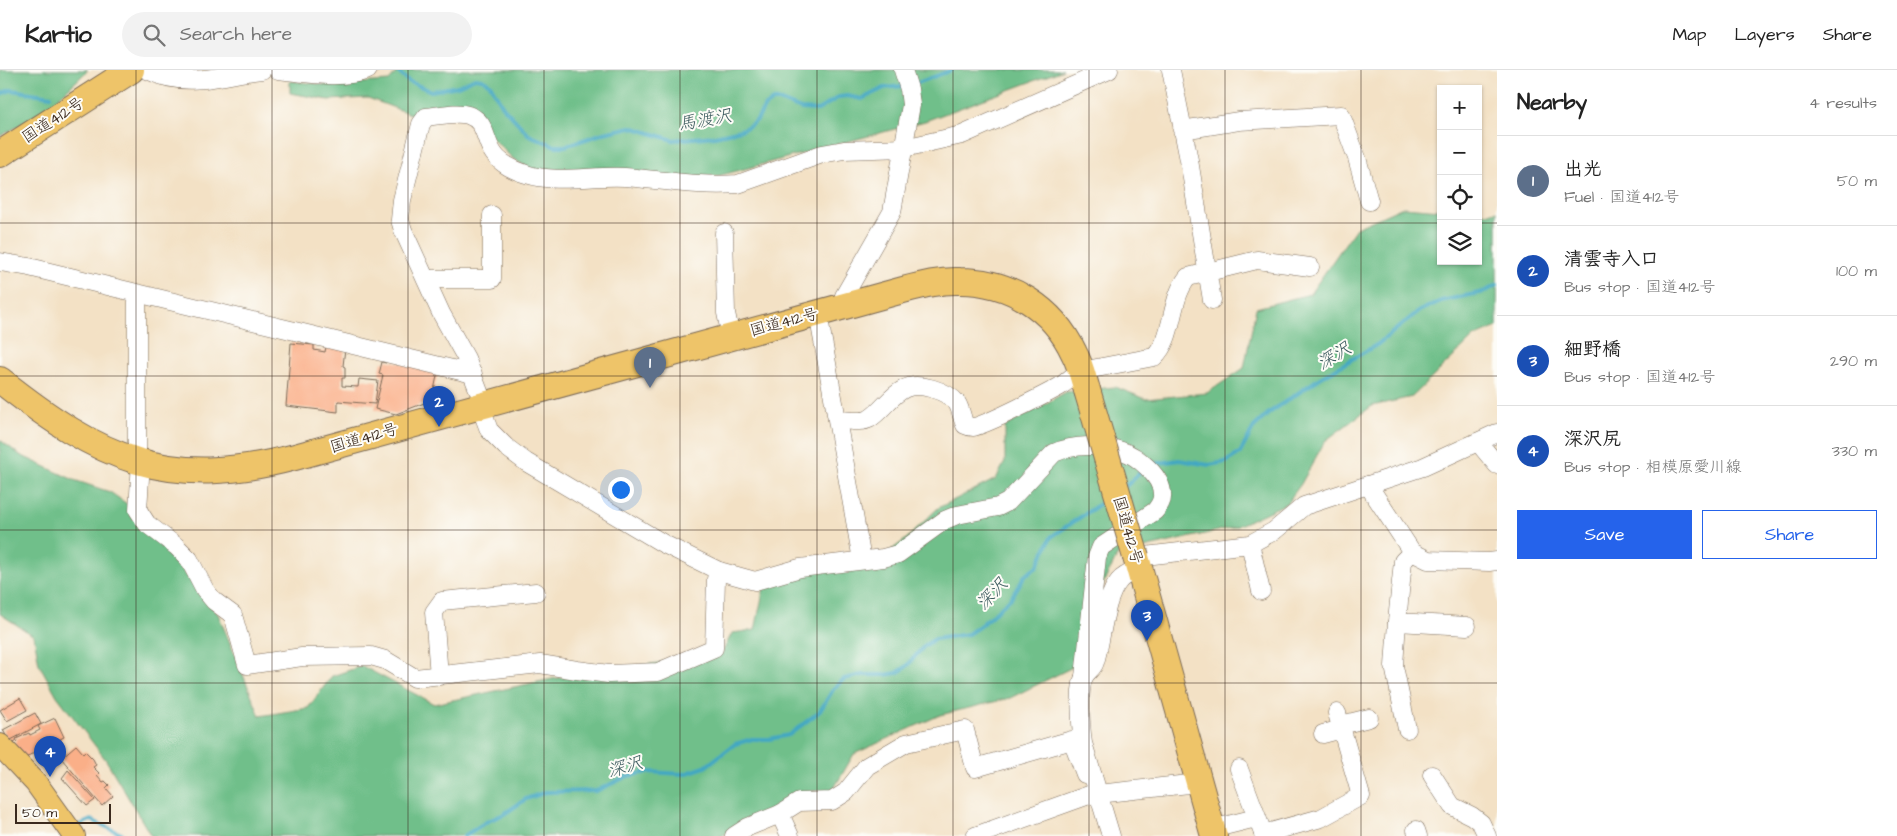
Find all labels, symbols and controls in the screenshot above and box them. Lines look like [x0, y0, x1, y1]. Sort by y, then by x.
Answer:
search box [122, 12, 472, 57]
text: Kartio [25, 18, 92, 52]
icon: search [140, 21, 168, 49]
text: Search here [180, 21, 292, 48]
text: Map [1672, 22, 1706, 47]
text: Layers [1734, 22, 1795, 47]
text: Share [1823, 22, 1872, 47]
map controls [1437, 85, 1482, 265]
button: + [1437, 85, 1482, 130]
text: Nearby [1517, 88, 1587, 117]
street label: 国道412号 [18, 92, 88, 148]
text: 4 results [1809, 92, 1877, 114]
water label: 馬渡沢 [676, 103, 735, 137]
button: − [1437, 130, 1482, 175]
text: 出光 [1564, 156, 1602, 183]
text: 1 [1532, 170, 1534, 192]
text: 50 m [1837, 170, 1877, 192]
button: locate [1437, 175, 1482, 220]
text: Fuel · 国道412号 [1564, 186, 1680, 208]
button: layers [1437, 220, 1482, 265]
text: 清雲寺入口 [1564, 246, 1659, 273]
text: 2 [1528, 260, 1538, 282]
text: 100 m [1836, 260, 1877, 282]
text: Bus stop · 国道412号 [1564, 276, 1716, 298]
street label: 国道412号 [747, 302, 821, 342]
water label: 深沢 [1312, 335, 1357, 376]
text: 細野橋 [1564, 336, 1621, 363]
pin: 1 [634, 347, 666, 388]
text: 3 [1529, 350, 1537, 372]
text: 290 m [1830, 350, 1877, 372]
text: Bus stop · 国道412号 [1564, 366, 1716, 388]
pin: 2 [423, 386, 455, 427]
street label: 国道412号 [327, 418, 401, 458]
text: 深沢尻 [1564, 426, 1621, 453]
text: 4 [1528, 440, 1538, 462]
text: 330 m [1832, 440, 1877, 462]
text: Bus stop · 相模原愛川線 [1564, 456, 1741, 478]
your location [608, 477, 634, 503]
street label: 国道412号 [1108, 493, 1148, 567]
button: Save [1517, 510, 1692, 559]
button: Share [1702, 510, 1877, 559]
water label: 深沢 [971, 572, 1014, 616]
pin: 3 [1131, 600, 1163, 641]
pin: 4 [34, 736, 66, 777]
water label: 深沢 [604, 750, 647, 784]
scale bar [15, 801, 111, 824]
text: 50 m [22, 803, 57, 823]

